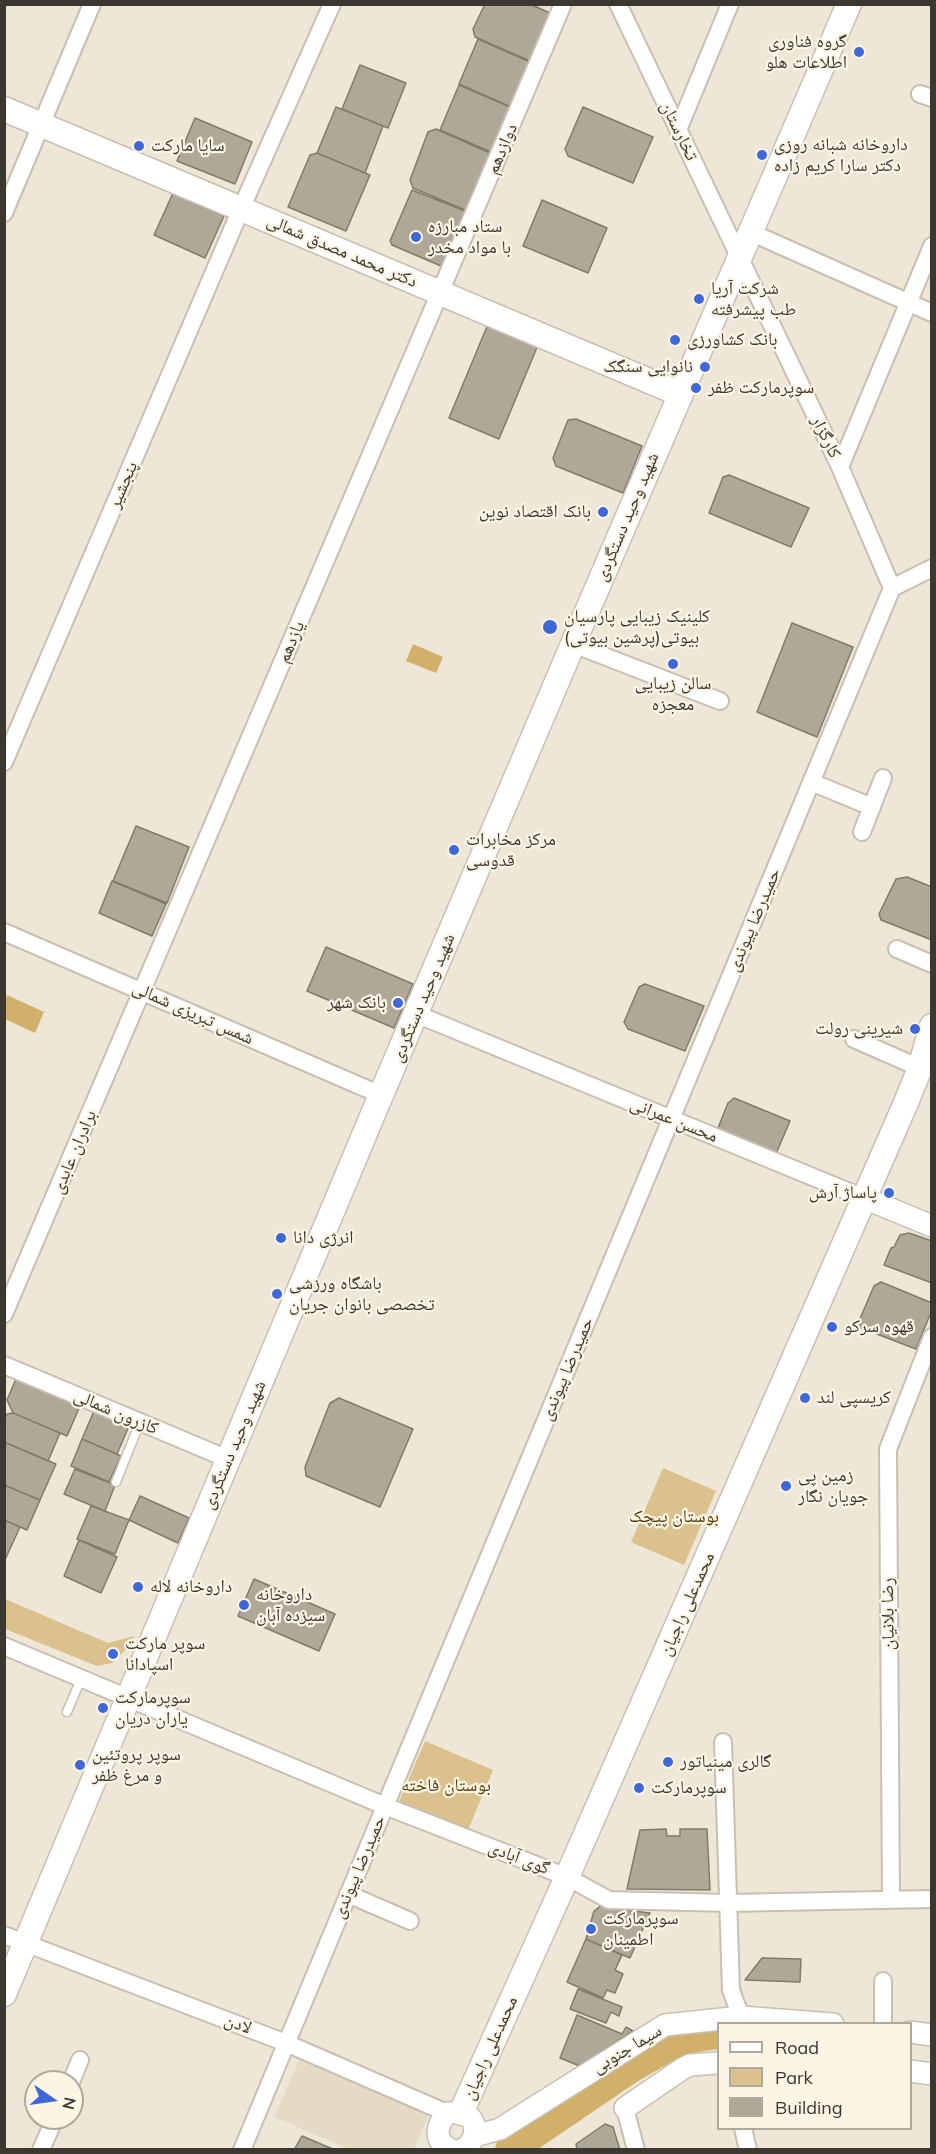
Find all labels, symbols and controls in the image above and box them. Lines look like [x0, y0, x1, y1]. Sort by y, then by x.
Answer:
place label: گروه فناوری اطلاعات هلو [766, 31, 847, 74]
marker: گروه فناوری اطلاعات هلو [852, 45, 866, 59]
street label: تخارستان [655, 98, 703, 164]
street label: دوازدهم [482, 120, 522, 178]
place label: داروخانه شبانه روزی دکتر سارا کریم زاده [774, 134, 908, 176]
place label: سایا مارکت [151, 135, 225, 157]
marker: سایا مارکت [132, 139, 146, 153]
marker: داروخانه شبانه روزی دکتر سارا کریم زاده [755, 148, 769, 162]
street label: دکتر محمد مصدق شمالی [264, 210, 420, 292]
place label: ستاد مبارزه با مواد مخدر [428, 216, 511, 258]
marker: ستاد مبارزه با مواد مخدر [409, 230, 423, 244]
place label: شرکت آریا طب پیشرفته [711, 278, 796, 320]
marker: شرکت آریا طب پیشرفته [692, 292, 706, 306]
place label: بانک کشاورزی [687, 329, 778, 351]
marker: بانک کشاورزی [668, 333, 682, 347]
place label: نانوایی سنگک [603, 356, 693, 378]
marker: نانوایی سنگک [698, 360, 712, 374]
place label: سوپرمارکت ظفر [708, 377, 814, 399]
marker: سوپرمارکت ظفر [689, 381, 703, 395]
street label: کارگزار [806, 412, 846, 462]
street label: شهید وحید دستگردی [590, 449, 664, 585]
street label: پنجشیر [103, 458, 143, 512]
place label: بانک اقتصاد نوین [479, 501, 591, 523]
marker: بانک اقتصاد نوین [596, 505, 610, 519]
place label: کلینیک زیبایی پارسیان بیوتی(پرشین بیوتی) [564, 606, 710, 648]
street label: یازدهم [273, 618, 309, 666]
marker: کلینیک زیبایی پارسیان بیوتی(پرشین بیوتی) [541, 618, 559, 636]
marker: سالن زیبایی معجزه [666, 657, 680, 671]
place label: سالن زیبایی معجزه [635, 673, 711, 716]
place label: مرکز مخابرات قدوسی [466, 829, 556, 872]
marker: مرکز مخابرات قدوسی [447, 843, 461, 857]
street label: حمیدرضا پیوندی [723, 865, 785, 975]
street label: شهید وحید دستگردی [386, 930, 460, 1066]
street label: شمس تبریزی شمالی [129, 977, 257, 1049]
place label: بانک شهر [327, 992, 386, 1014]
marker: بانک شهر [391, 996, 405, 1010]
place label: شیرینی رولت [815, 1018, 903, 1040]
marker: شیرینی رولت [908, 1022, 922, 1036]
street label: محسن عمرانی [627, 1093, 721, 1147]
street label: برادران عابدی [47, 1107, 101, 1197]
place label: پاساژ آرش [809, 1182, 877, 1204]
marker: پاساژ آرش [882, 1186, 896, 1200]
place label: انرژی دانا [293, 1227, 354, 1249]
marker: انرژی دانا [274, 1231, 288, 1245]
place label: باشگاه ورزشی تخصصی بانوان جریان [289, 1273, 435, 1316]
marker: باشگاه ورزشی تخصصی بانوان جریان [270, 1287, 284, 1301]
street label: حمیدرضا پیوندی [536, 1314, 598, 1424]
place label: قهوه سرکو [844, 1316, 914, 1338]
marker: قهوه سرکو [825, 1320, 839, 1334]
street label: شهید وحید دستگردی [197, 1377, 271, 1513]
street label: کازرون شمالی [71, 1385, 161, 1439]
place label: کریسپی لند [817, 1387, 891, 1409]
marker: کریسپی لند [798, 1391, 812, 1405]
place label: زمین پی جویان نگار [798, 1465, 869, 1508]
marker: زمین پی جویان نگار [779, 1479, 793, 1493]
park label: بوستان پیچک [629, 1506, 719, 1528]
street label: محمدعلی راجیان [655, 1549, 719, 1659]
place label: داروخانه لاله [150, 1576, 232, 1598]
street label: رضا بلانیان [877, 1577, 899, 1651]
marker: داروخانه لاله [131, 1580, 145, 1594]
place label: داروخانه سیزده آبان [256, 1584, 325, 1626]
marker: داروخانه سیزده آبان [237, 1598, 251, 1612]
place label: سوپر مارکت اسپادانا [125, 1633, 205, 1676]
marker: سوپر مارکت اسپادانا [106, 1647, 120, 1661]
place label: سوپرمارکت یاران دریان [115, 1687, 191, 1730]
marker: سوپرمارکت یاران دریان [96, 1701, 110, 1715]
place label: سوپر پروتئین و مرغ ظفر [92, 1744, 181, 1786]
place label: گالری مینیاتور [680, 1751, 771, 1773]
marker: گالری مینیاتور [661, 1755, 675, 1769]
marker: سوپر پروتئین و مرغ ظفر [73, 1758, 87, 1772]
park label: بوستان فاخته [401, 1775, 491, 1797]
place label: سوپرمارکت [651, 1777, 727, 1799]
marker: سوپرمارکت [632, 1781, 646, 1795]
street label: حمیدرضا پیوندی [328, 1812, 390, 1922]
street label: گوی آبادی [485, 1836, 553, 1880]
place label: سوپرمارکت اطمینان [603, 1908, 679, 1950]
marker: سوپرمارکت اطمینان [584, 1922, 598, 1936]
street label: محمدعلی راجیان [458, 1993, 522, 2103]
street label: لادن [221, 2009, 255, 2039]
street label: سیما جنوبی [588, 2020, 666, 2078]
legend [717, 2022, 912, 2130]
text: Road [775, 2036, 819, 2059]
text: Park [775, 2066, 813, 2089]
north arrow [24, 2070, 84, 2130]
text: N [58, 2095, 81, 2112]
text: Building [775, 2096, 843, 2119]

